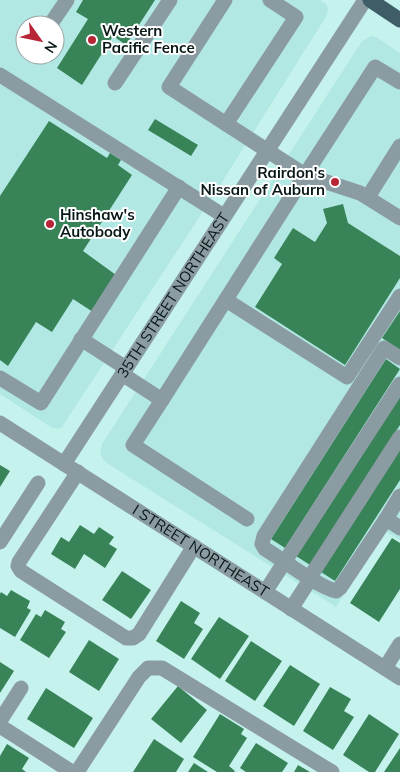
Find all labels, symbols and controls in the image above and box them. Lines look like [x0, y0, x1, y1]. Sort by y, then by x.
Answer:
north arrow [15, 15, 65, 65]
place label: Western Pacific Fence [102, 21, 195, 57]
marker: Western Pacific Fence [86, 34, 98, 46]
text: N [40, 38, 61, 56]
place label: Rairdon's Nissan of Auburn [200, 163, 325, 199]
marker: Rairdon's Nissan of Auburn [329, 176, 341, 188]
place label: Hinshaw's Autobody [60, 205, 135, 241]
street label: 35TH STREET NORTHEAST [113, 209, 233, 381]
marker: Hinshaw's Autobody [44, 218, 56, 230]
street label: I STREET NORTHEAST [129, 500, 273, 601]

